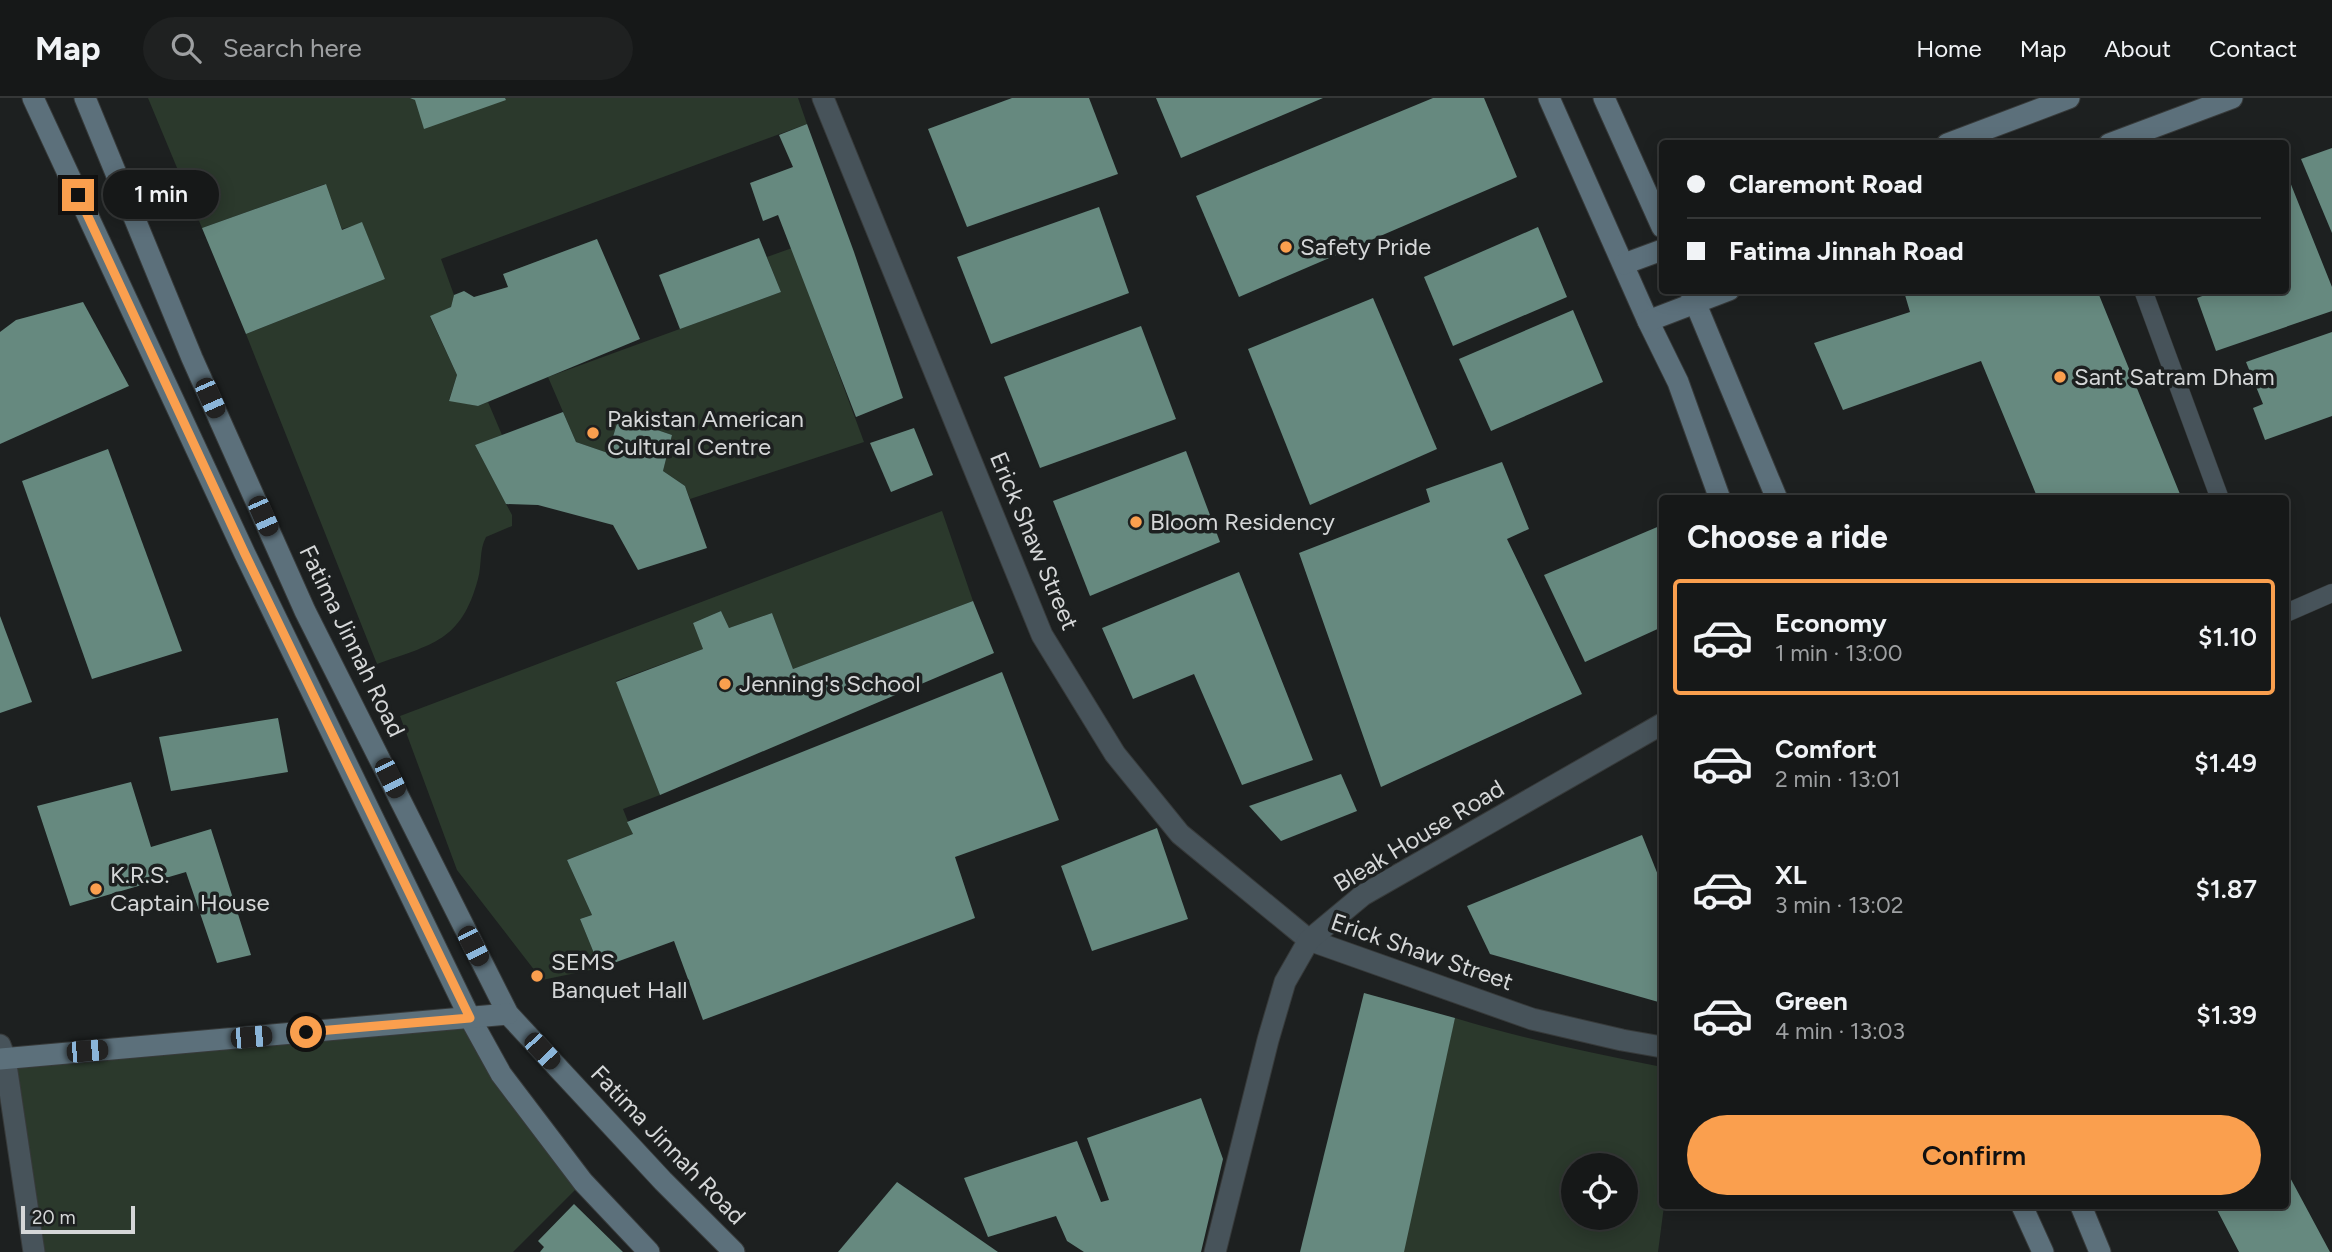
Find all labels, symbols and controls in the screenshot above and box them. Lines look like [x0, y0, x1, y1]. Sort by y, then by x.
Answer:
search box [143, 17, 633, 80]
text: Map [35, 29, 101, 68]
icon: search [167, 29, 205, 67]
text: Search here [223, 32, 362, 64]
text: Home [1916, 34, 1982, 63]
text: Map [2020, 34, 2066, 63]
text: About [2104, 34, 2171, 63]
text: Contact [2209, 34, 2297, 63]
text: Claremont Road [1729, 168, 1923, 200]
callout: 1 min [102, 170, 218, 220]
route end [62, 179, 94, 211]
text: 1 min [134, 180, 188, 208]
place label: Safety Pride [1300, 232, 1431, 261]
text: Fatima Jinnah Road [1729, 235, 1964, 267]
marker: Safety Pride [1278, 239, 1294, 255]
place label: Sant Satram Dham [2074, 362, 2275, 391]
marker: Sant Satram Dham [2052, 369, 2068, 385]
car [192, 375, 229, 421]
place label: Pakistan American Cultural Centre [607, 404, 804, 461]
marker: Pakistan American Cultural Centre [585, 425, 601, 441]
street label: Erick Shaw Street [984, 447, 1085, 634]
car [245, 493, 282, 539]
place label: Bloom Residency [1150, 507, 1335, 536]
marker: Bloom Residency [1128, 514, 1144, 530]
text: Choose a ride [1687, 518, 1888, 556]
street label: Fatima Jinnah Road [293, 540, 411, 741]
icon: car [1691, 606, 1754, 669]
text: Economy [1775, 607, 1887, 639]
text: $1.10 [2198, 621, 2257, 653]
text: 1 min · 13:00 [1775, 639, 1902, 667]
place label: Jenning's School [739, 669, 920, 698]
marker: Jenning's School [717, 676, 733, 692]
icon: car [1691, 732, 1754, 795]
text: Comfort [1775, 733, 1877, 765]
text: $1.49 [2194, 747, 2257, 779]
car [372, 755, 409, 801]
text: 2 min · 13:01 [1775, 765, 1901, 793]
street label: Bleak House Road [1328, 773, 1509, 898]
icon: car [1691, 858, 1754, 921]
text: XL [1775, 859, 1807, 891]
place label: K.R.S. Captain House [110, 860, 270, 917]
text: $1.87 [2195, 873, 2257, 905]
marker: K.R.S. Captain House [88, 881, 104, 897]
text: 3 min · 13:02 [1775, 891, 1904, 919]
street label: Erick Shaw Street [1327, 907, 1517, 996]
car [455, 923, 492, 969]
place label: SEMS Banquet Hall [551, 947, 688, 1004]
marker: SEMS Banquet Hall [529, 968, 545, 984]
icon: car [1691, 984, 1754, 1047]
text: Green [1775, 985, 1848, 1017]
text: $1.39 [2196, 999, 2257, 1031]
route start [290, 1016, 322, 1048]
text: 4 min · 13:03 [1775, 1017, 1905, 1045]
car [230, 1025, 273, 1049]
car [520, 1028, 565, 1074]
car [66, 1039, 109, 1063]
street label: Fatima Jinnah Road [585, 1059, 752, 1230]
button: Confirm [1687, 1115, 2261, 1195]
map controls [1561, 1153, 1638, 1230]
button: locate [1561, 1153, 1638, 1230]
scale bar [21, 1203, 135, 1235]
text: 20 m [32, 1206, 76, 1229]

